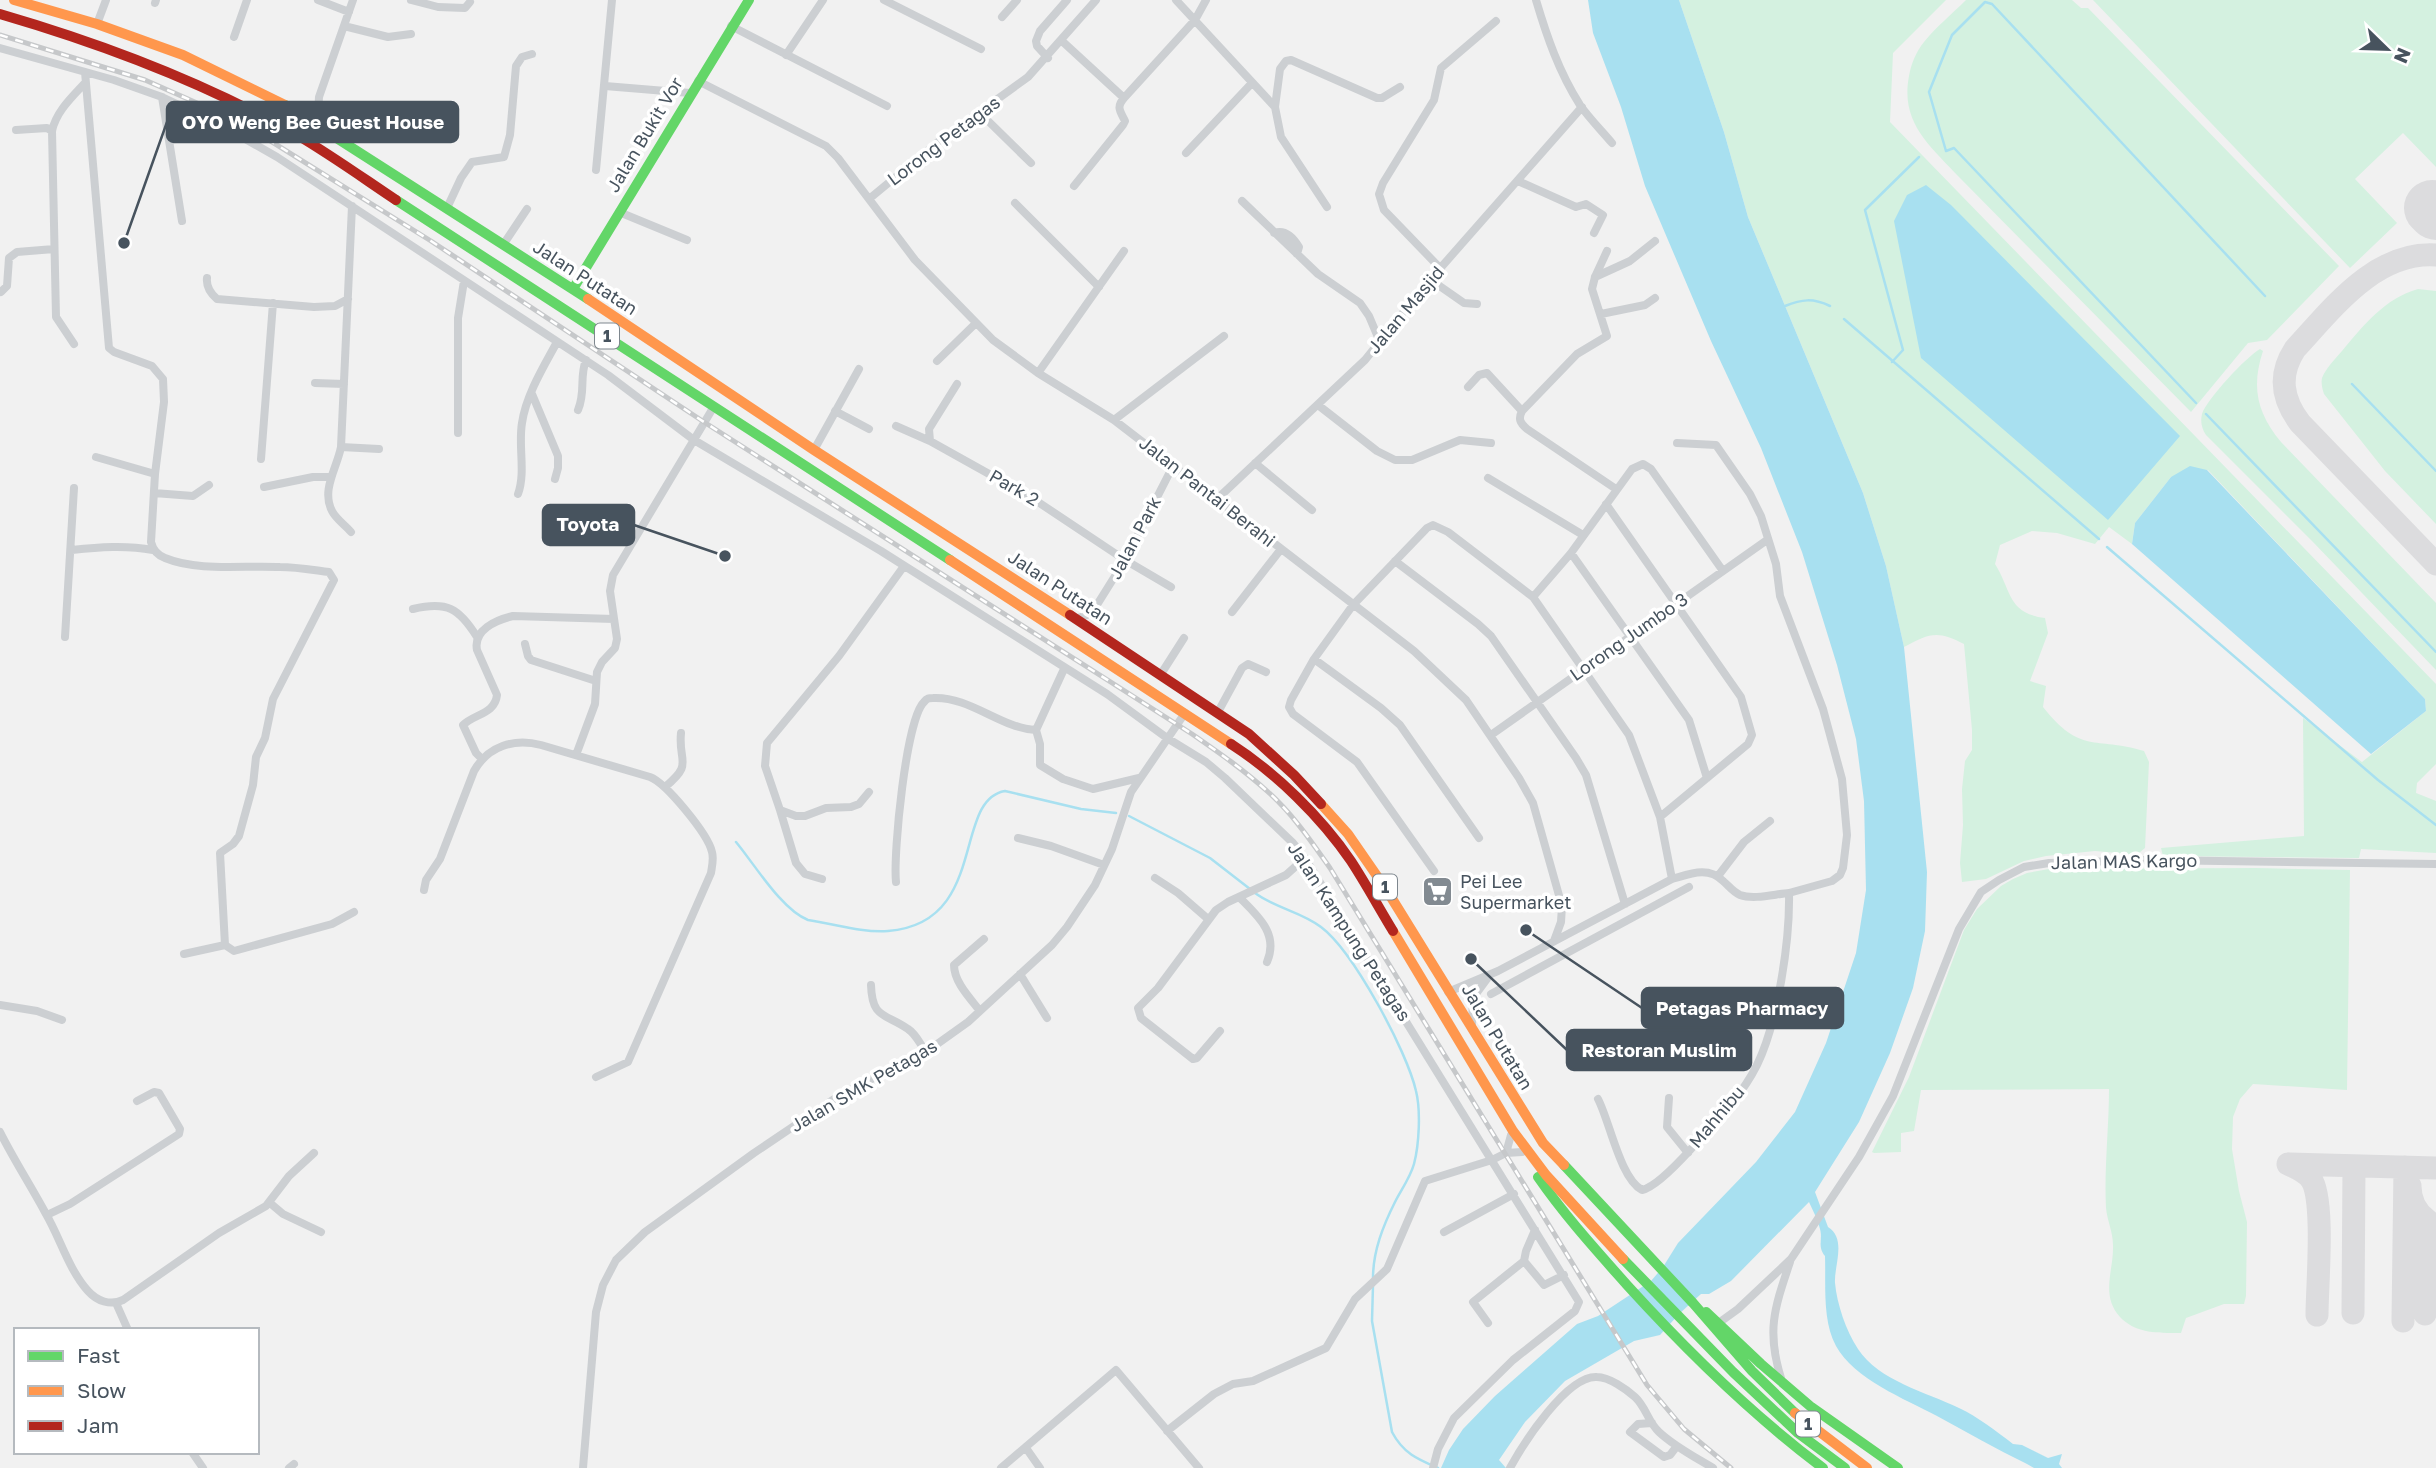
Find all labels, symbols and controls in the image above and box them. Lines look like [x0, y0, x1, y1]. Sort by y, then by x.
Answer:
north arrow [2352, 14, 2422, 84]
text: N [2390, 45, 2417, 67]
street label: Jalan Bukit Vor [601, 73, 687, 196]
street label: Lorong Petagas [883, 91, 1004, 190]
callout: OYO Weng Bee Guest House [167, 102, 458, 142]
text: OYO Weng Bee Guest House [182, 110, 444, 133]
street label: Jalan Putatan [529, 235, 642, 319]
street label: Jalan Masjid [1362, 261, 1448, 358]
road number: 1 [595, 324, 619, 348]
street label: Jalan Pantai Berahi [1135, 431, 1280, 551]
street label: Park 2 [986, 464, 1043, 510]
street label: Jalan Park [1103, 492, 1165, 583]
callout: Toyota [543, 505, 634, 545]
text: Toyota [557, 512, 619, 535]
street label: Jalan Putatan [1004, 545, 1117, 629]
street label: Lorong Jumbo 3 [1565, 587, 1692, 685]
street label: Jalan Kampung Petagas [1284, 838, 1416, 1025]
street label: Jalan MAS Kargo [2051, 849, 2197, 873]
place label: Pei Lee Supermarket [1460, 870, 1572, 913]
road number: 1 [1373, 874, 1397, 900]
supermarket icon: Pei Lee Supermarket [1420, 875, 1454, 909]
street label: Jalan Putatan [1458, 979, 1538, 1094]
callout: Petagas Pharmacy [1642, 988, 1843, 1028]
text: Petagas Pharmacy [1656, 996, 1829, 1019]
callout: Restoran Muslim [1567, 1030, 1751, 1070]
street label: Jalan SMK Petagas [786, 1034, 941, 1136]
text: Restoran Muslim [1581, 1038, 1737, 1061]
street label: Mahhibu [1684, 1081, 1749, 1152]
legend [14, 1328, 259, 1454]
text: Fast [77, 1342, 120, 1368]
text: Slow [77, 1377, 126, 1403]
text: Jam [77, 1412, 119, 1438]
road number: 1 [1796, 1412, 1820, 1436]

